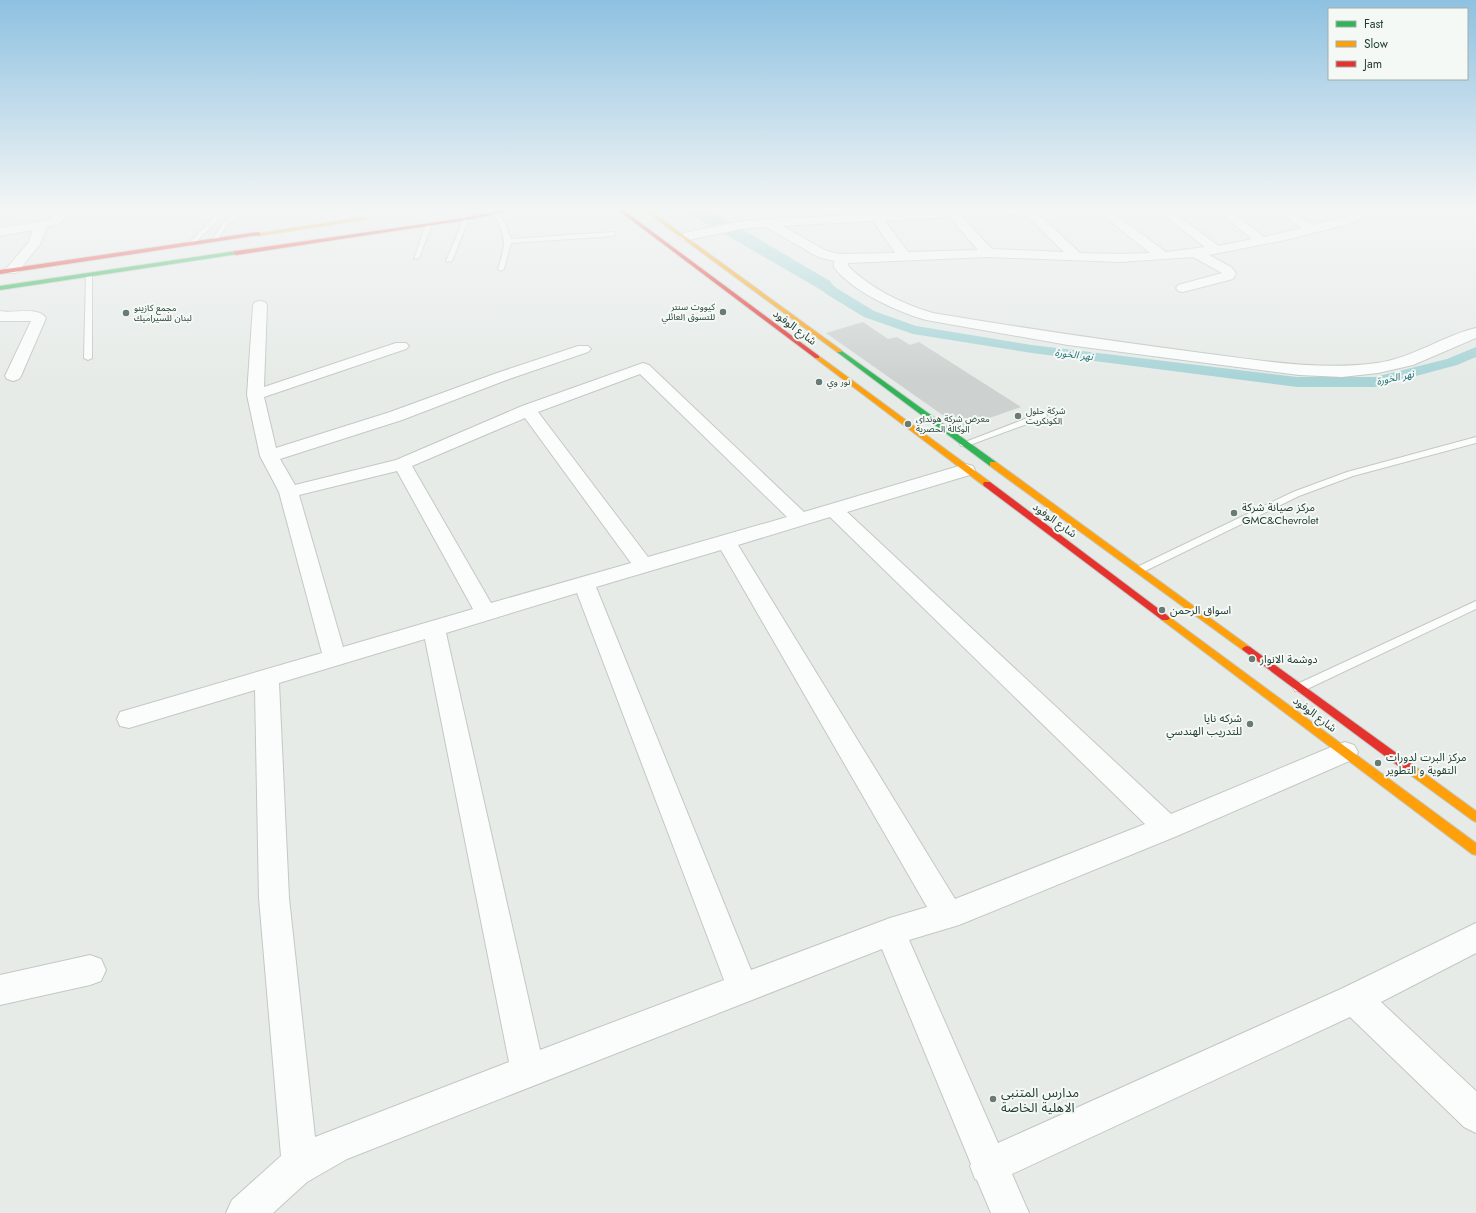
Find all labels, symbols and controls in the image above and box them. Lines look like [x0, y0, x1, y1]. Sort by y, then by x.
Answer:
legend [1328, 8, 1468, 80]
text: Fast [1364, 15, 1383, 33]
text: Slow [1364, 35, 1389, 53]
text: Jam [1362, 55, 1382, 73]
place label: كيووت سنتر للتسوق العائلي [662, 300, 715, 324]
place label: مجمع كازينو لبنان للسيراميك [134, 301, 192, 324]
street label: شارع الوفود [770, 305, 820, 349]
marker: كيووت سنتر للتسوق العائلي [718, 307, 728, 317]
marker: مجمع كازينو لبنان للسيراميك [121, 308, 131, 318]
water label: نهر الخورة [1054, 345, 1095, 364]
water label: نهر الخورة [1375, 366, 1416, 389]
place label: نور وي [827, 375, 851, 389]
marker: نور وي [814, 377, 824, 387]
place label: شركة حلول الكونكريت [1026, 404, 1066, 427]
marker: شركة حلول الكونكريت [1013, 411, 1023, 421]
place label: معرض شركة هونداي الوكالة الحصرية [916, 412, 990, 435]
marker: معرض شركة هونداي الوكالة الحصرية [903, 419, 913, 429]
street label: شارع الوفود [1030, 499, 1081, 542]
place label: مركز صيانة شركة GMC&Chevrolet [1242, 499, 1319, 528]
marker: مركز صيانة شركة GMC&Chevrolet [1229, 508, 1239, 518]
place label: اسواق الرحمن [1170, 602, 1231, 618]
marker: اسواق الرحمن [1157, 605, 1167, 615]
place label: دوشمة الانوار [1259, 651, 1318, 667]
marker: دوشمة الانوار [1247, 654, 1257, 664]
street label: شارع الوفود [1290, 692, 1340, 736]
place label: شركه نايا للتدريب الهندسي [1166, 710, 1242, 741]
marker: شركه نايا للتدريب الهندسي [1245, 719, 1255, 729]
place label: مركز البرت لدورات التقوية و التطوير [1385, 749, 1467, 778]
marker: مركز البرت لدورات التقوية و التطوير [1373, 758, 1383, 768]
place label: مدارس المتنبي الاهلية الخاصة [1001, 1083, 1079, 1117]
marker: مدارس المتنبي الاهلية الخاصة [988, 1094, 998, 1104]

